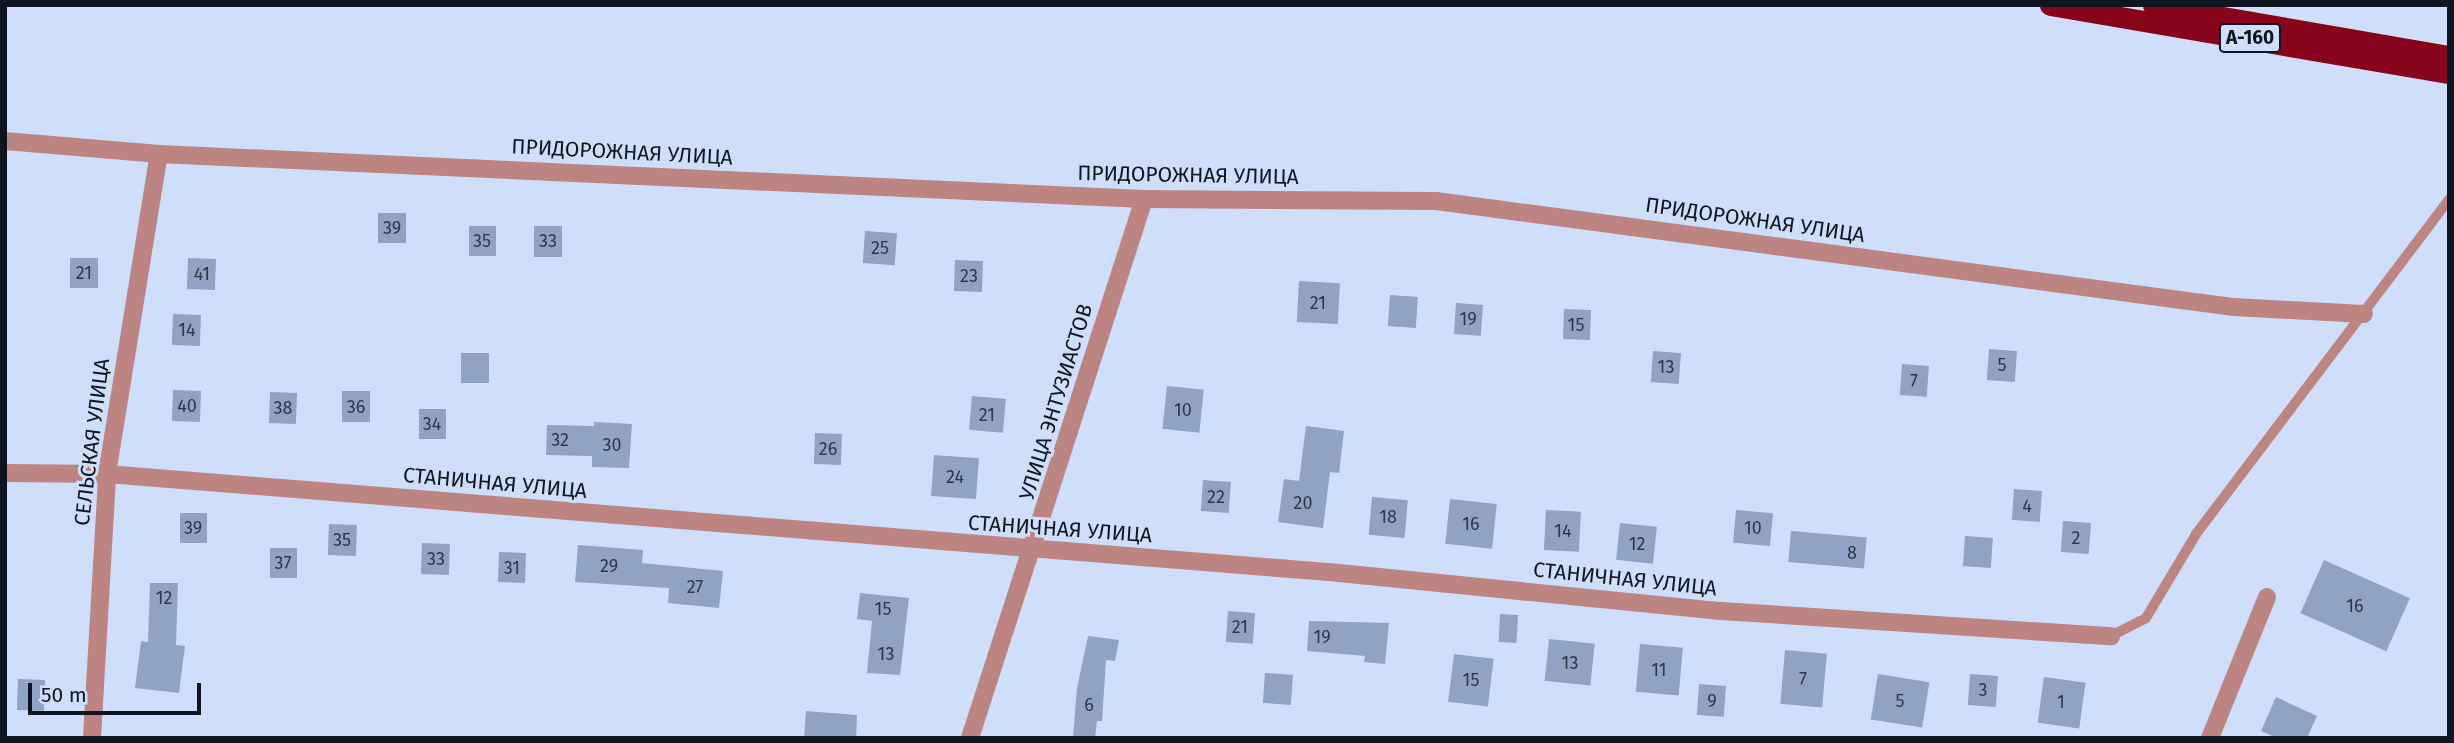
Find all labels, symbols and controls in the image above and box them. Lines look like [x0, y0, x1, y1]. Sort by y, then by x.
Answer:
road number: А-160 [2218, 22, 2282, 54]
street label: ПРИДОРОЖНАЯ УЛИЦА [511, 134, 733, 170]
street label: ПРИДОРОЖНАЯ УЛИЦА [1077, 160, 1299, 190]
street label: ПРИДОРОЖНАЯ УЛИЦА [1644, 192, 1866, 248]
house number: 39 [383, 217, 401, 239]
house number: 35 [473, 230, 491, 252]
house number: 33 [539, 230, 557, 252]
house number: 25 [871, 237, 889, 259]
house number: 21 [76, 262, 92, 284]
house number: 41 [194, 263, 210, 285]
house number: 23 [960, 265, 978, 287]
house number: 21 [1310, 292, 1326, 314]
street label: УЛИЦА ЭНТУЗИАСТОВ [1014, 301, 1098, 503]
house number: 19 [1459, 308, 1477, 330]
house number: 15 [1568, 314, 1584, 336]
house number: 14 [178, 319, 196, 341]
house number: 5 [1997, 354, 2007, 376]
house number: 13 [1658, 356, 1674, 378]
street label: СЕЛЬСКАЯ УЛИЦА [69, 357, 115, 527]
house number: 7 [1910, 370, 1918, 392]
house number: 40 [177, 395, 197, 417]
house number: 36 [347, 396, 365, 418]
house number: 38 [274, 397, 292, 419]
house number: 10 [1174, 399, 1192, 421]
house number: 21 [979, 404, 995, 426]
house number: 34 [423, 413, 441, 435]
house number: 32 [551, 429, 569, 451]
house number: 30 [602, 434, 622, 456]
house number: 26 [819, 438, 837, 460]
street label: СТАНИЧНАЯ УЛИЦА [402, 462, 588, 504]
house number: 24 [946, 466, 964, 488]
house number: 22 [1207, 486, 1225, 508]
house number: 20 [1294, 492, 1312, 514]
house number: 4 [2022, 495, 2032, 517]
house number: 18 [1379, 506, 1397, 528]
street label: СТАНИЧНАЯ УЛИЦА [967, 510, 1153, 548]
house number: 16 [1462, 513, 1480, 535]
house number: 39 [184, 517, 202, 539]
house number: 10 [1744, 517, 1762, 539]
house number: 14 [1554, 520, 1572, 542]
house number: 2 [2072, 527, 2080, 549]
house number: 35 [333, 529, 351, 551]
house number: 12 [1629, 533, 1645, 555]
house number: 8 [1847, 542, 1857, 564]
house number: 33 [427, 548, 445, 570]
house number: 37 [275, 552, 291, 574]
house number: 29 [600, 555, 618, 577]
house number: 31 [504, 557, 520, 579]
street label: СТАНИЧНАЯ УЛИЦА [1532, 557, 1718, 601]
house number: 27 [687, 576, 703, 598]
house number: 12 [156, 587, 172, 609]
house number: 16 [2346, 595, 2364, 617]
house number: 15 [875, 598, 891, 620]
house number: 21 [1232, 616, 1248, 638]
house number: 19 [1313, 626, 1331, 648]
house number: 13 [878, 643, 894, 665]
house number: 13 [1562, 652, 1578, 674]
house number: 11 [1651, 659, 1667, 681]
house number: 7 [1799, 668, 1807, 690]
house number: 15 [1463, 669, 1479, 691]
scale bar [32, 670, 205, 714]
house number: 3 [1979, 679, 1987, 701]
text: 50 m [41, 682, 87, 708]
house number: 9 [1707, 690, 1717, 712]
house number: 5 [1895, 690, 1905, 712]
house number: 1 [2057, 691, 2065, 713]
house number: 6 [1084, 694, 1094, 716]

